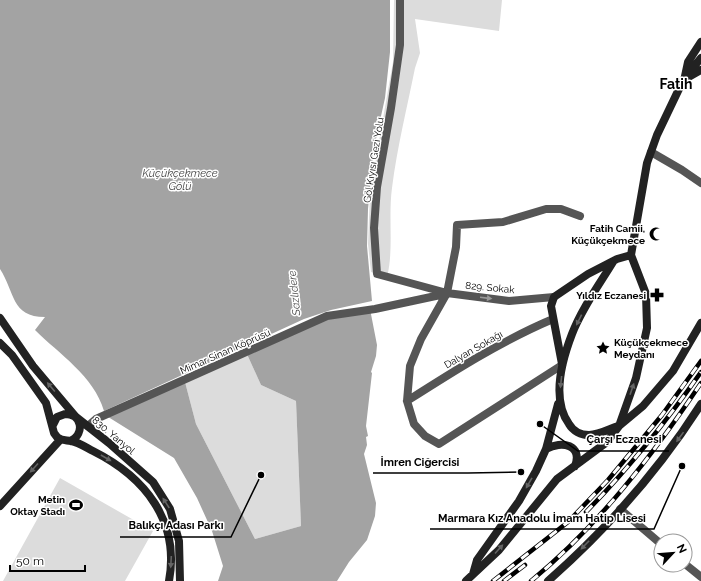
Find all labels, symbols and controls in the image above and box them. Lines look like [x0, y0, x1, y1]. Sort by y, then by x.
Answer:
district label: Fatih [660, 76, 692, 92]
street label: Göl Kıyısı Gezi Yolu [361, 117, 386, 204]
water label: Küçükçekmece Gölü [142, 167, 218, 193]
place label: Fatih Camii, Küçükçekmece [571, 223, 645, 246]
mosque icon: Fatih Camii, Küçükçekmece [648, 226, 664, 242]
water label: Sazlıdere [286, 270, 303, 317]
street label: 829. Sokak [465, 280, 516, 295]
pharmacy icon: Yıldız Eczanesi [649, 287, 665, 303]
place label: Yıldız Eczanesi [576, 290, 646, 301]
one-way arrow [480, 295, 492, 301]
one-way arrow [576, 314, 582, 325]
street label: Mimar Sinan Köprüsü [178, 327, 272, 376]
street label: Dalyan Sokağı [442, 328, 504, 371]
place label: Küçükçekmece Meydanı [614, 337, 688, 360]
place icon: Küçükçekmece Meydanı [595, 340, 611, 356]
one-way arrow [557, 376, 564, 388]
one-way arrow [47, 382, 56, 393]
one-way arrow [630, 383, 636, 395]
street label: 830. Yanyol [90, 414, 137, 457]
callout: Çarşı Eczanesi [578, 428, 669, 451]
one-way arrow [676, 431, 684, 442]
text: Çarşı Eczanesi [587, 433, 662, 446]
callout: İmren Ciğercisi [373, 450, 468, 473]
one-way arrow [100, 454, 111, 461]
text: İmren Ciğercisi [381, 455, 460, 469]
one-way arrow [30, 464, 39, 473]
one-way arrow [525, 477, 532, 489]
place label: Metin Oktay Stadı [10, 494, 65, 517]
sports icon: Metin Oktay Stadı [68, 497, 84, 513]
one-way arrow [162, 498, 170, 508]
callout: Marmara Kız Anadolu İmam Hatip Lisesi [430, 506, 654, 529]
text: Marmara Kız Anadolu İmam Hatip Lisesi [438, 511, 646, 525]
callout: Balıkçı Adası Parkı [120, 514, 231, 537]
text: Balıkçı Adası Parkı [128, 519, 224, 532]
north arrow [653, 533, 693, 573]
one-way arrow [580, 540, 590, 550]
text: N [674, 542, 689, 555]
one-way arrow [495, 544, 504, 554]
scale bar [10, 547, 85, 573]
text: 50 m [16, 554, 44, 568]
one-way arrow [168, 556, 174, 569]

